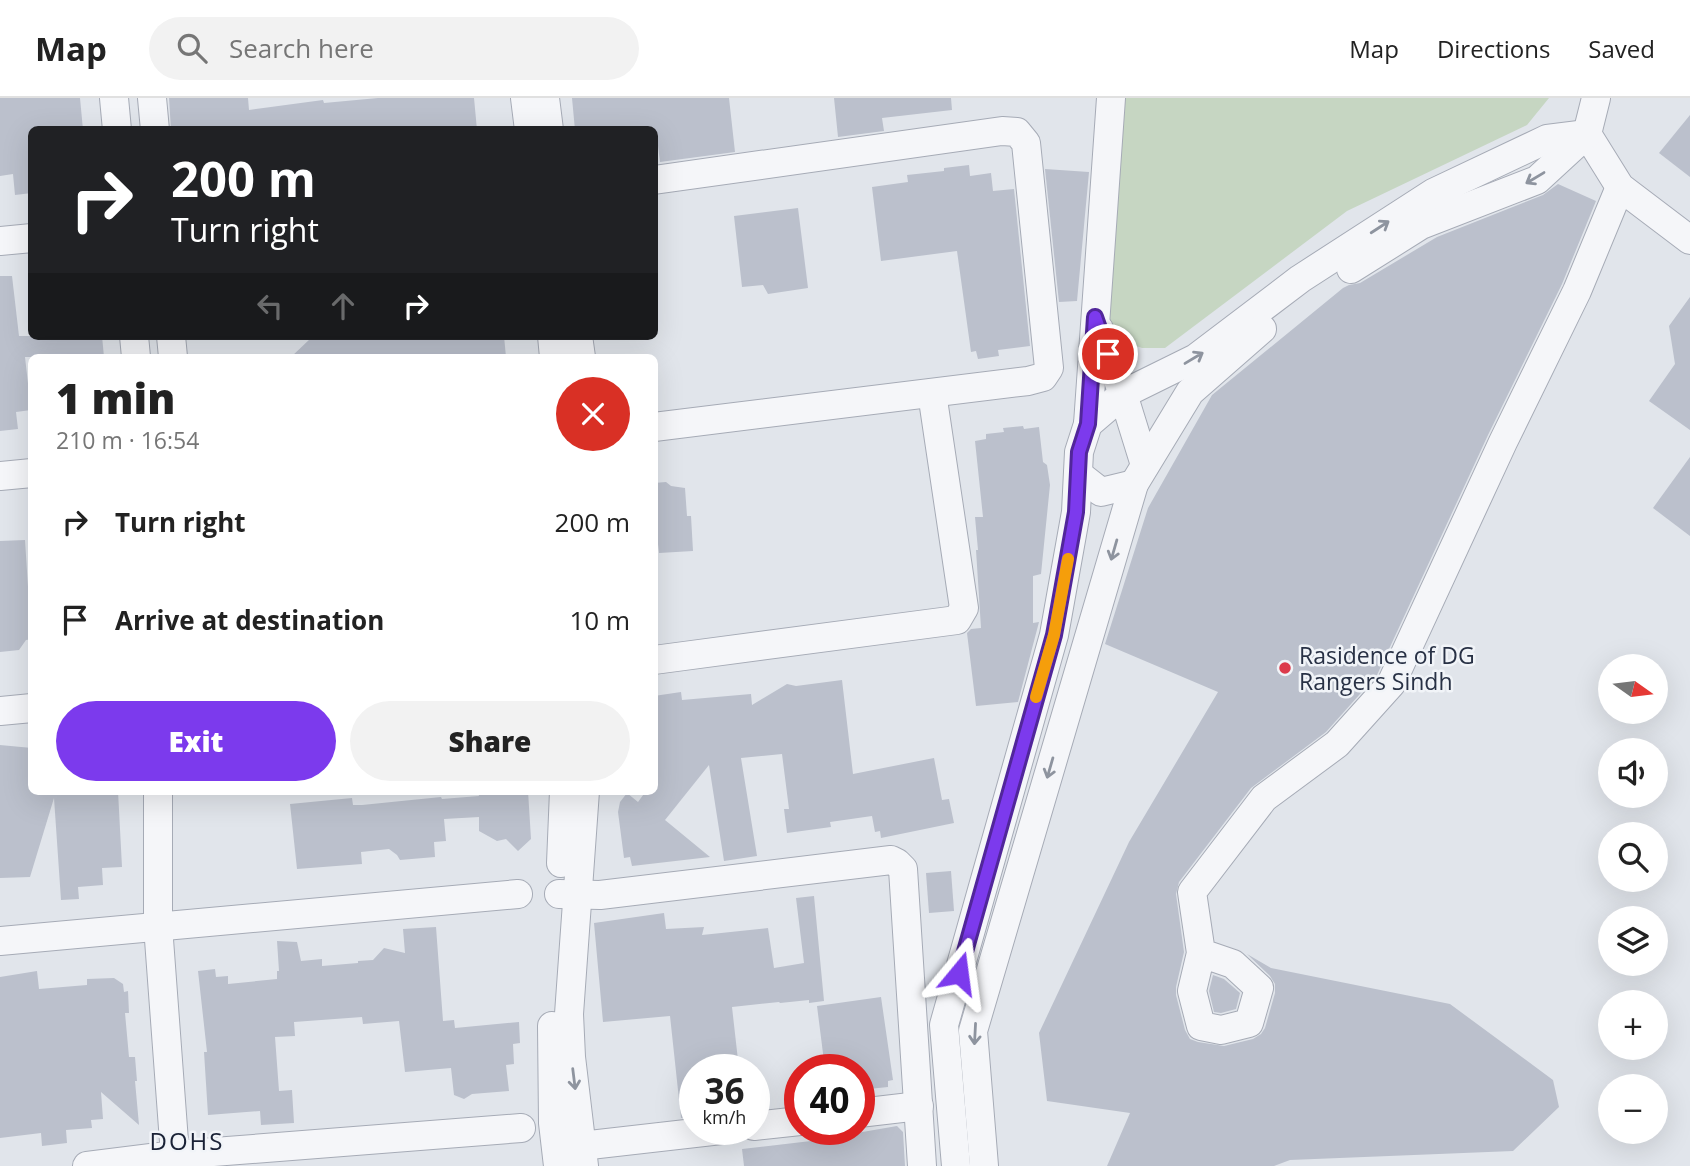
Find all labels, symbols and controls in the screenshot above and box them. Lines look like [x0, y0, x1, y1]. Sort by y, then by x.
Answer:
search box [149, 17, 639, 80]
text: Map [35, 26, 107, 71]
icon: search [173, 29, 211, 67]
text: Search here [229, 30, 374, 66]
text: Map [1349, 32, 1399, 65]
text: Directions [1437, 32, 1550, 65]
text: Saved [1588, 32, 1655, 65]
text: 200 m [171, 145, 316, 211]
icon: right [56, 154, 147, 245]
one-way arrow [1526, 172, 1546, 186]
text: Turn right [171, 208, 319, 251]
one-way arrow [1370, 220, 1389, 235]
icon: left [251, 287, 289, 325]
icon: ahead [324, 287, 362, 325]
icon: right [397, 287, 435, 325]
pin [1078, 324, 1138, 384]
icon: arrive [1089, 335, 1127, 373]
one-way arrow [1184, 350, 1204, 364]
text: 1 min [56, 369, 175, 426]
button: close [556, 377, 630, 451]
text: 210 m · 16:54 [56, 424, 199, 456]
icon: right [56, 503, 94, 541]
text: Turn right [115, 504, 246, 540]
text: 200 m [555, 504, 630, 540]
one-way arrow [1107, 539, 1120, 561]
icon: arrive [56, 601, 94, 639]
text: Arrive at destination [115, 602, 384, 638]
text: 10 m [569, 602, 630, 638]
place label: Rasidence of DG Rangers Sindh [1299, 639, 1475, 697]
north arrow [1598, 654, 1668, 724]
map controls [1598, 654, 1668, 1144]
marker: Rasidence of DG Rangers Sindh [1277, 660, 1293, 676]
button: Exit [56, 701, 336, 781]
button: Share [350, 701, 630, 781]
button: sound [1598, 738, 1668, 808]
one-way arrow [1043, 757, 1056, 779]
button: search [1598, 822, 1668, 892]
button: layers [1598, 906, 1668, 976]
position arrow [922, 936, 996, 1010]
button: + [1598, 990, 1668, 1060]
one-way arrow [968, 1022, 981, 1045]
speed limit sign: 40 [784, 1054, 875, 1145]
one-way arrow [567, 1067, 580, 1090]
text: 36 [704, 1067, 745, 1114]
button: − [1598, 1074, 1668, 1144]
text: km/h [703, 1105, 746, 1129]
district label: DOHS [150, 1124, 224, 1157]

